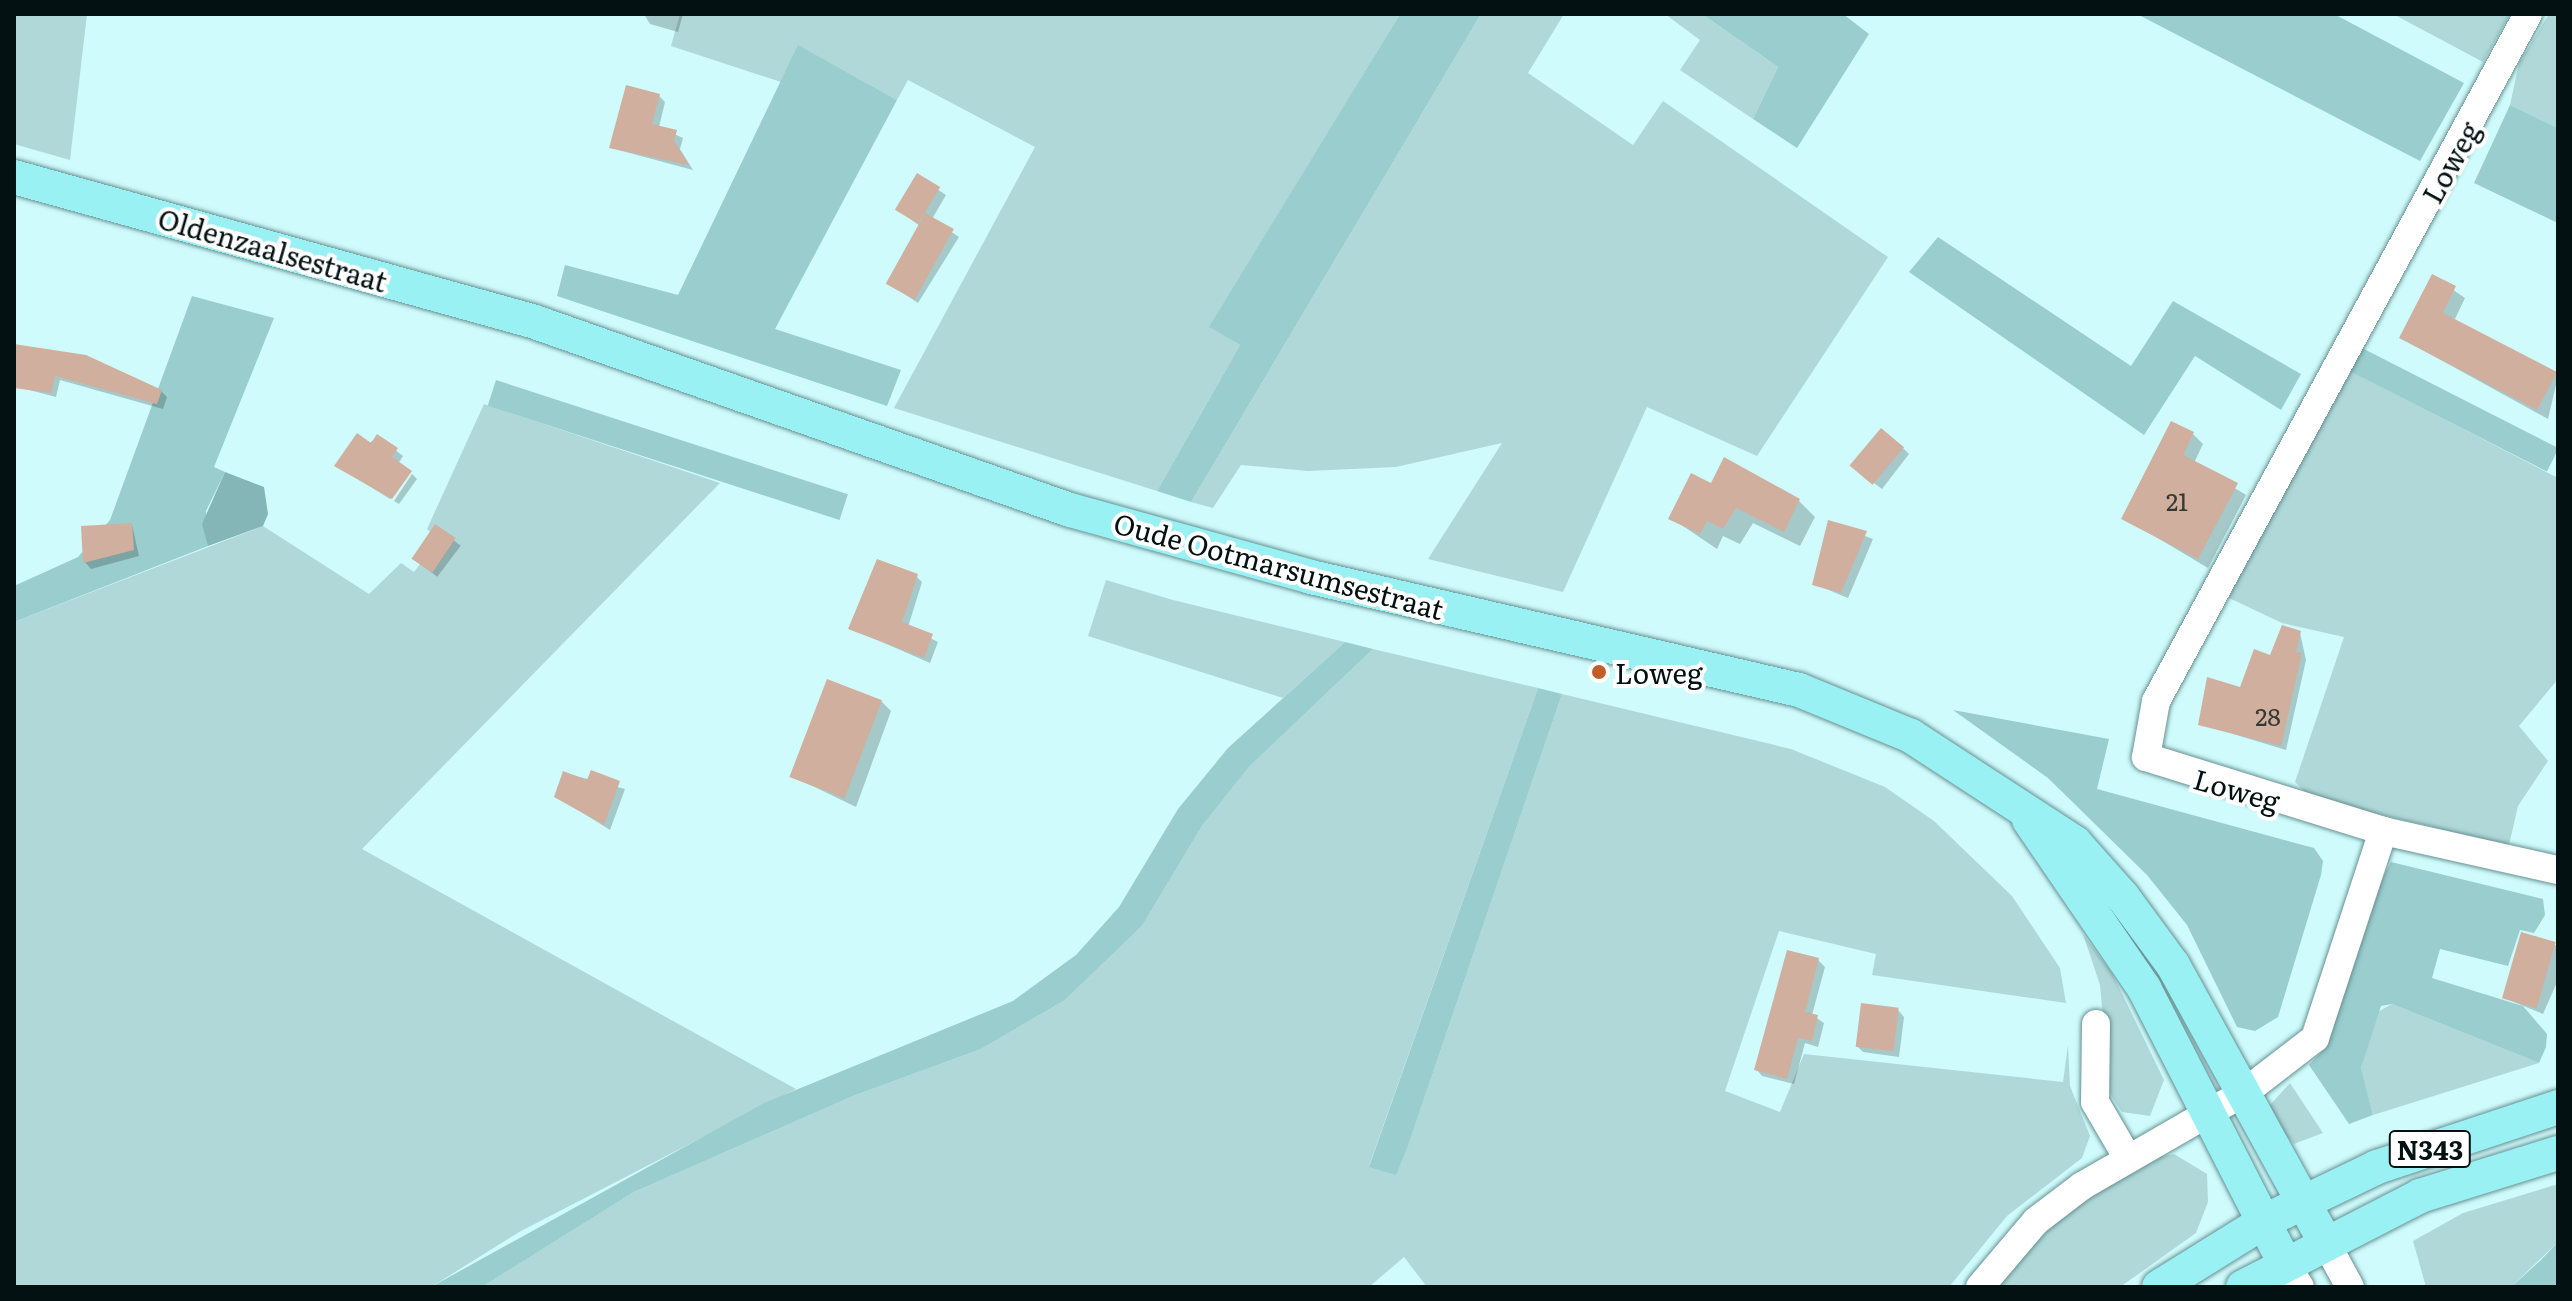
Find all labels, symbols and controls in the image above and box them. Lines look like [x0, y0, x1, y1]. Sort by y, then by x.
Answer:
street label: Loweg [2414, 115, 2486, 209]
street label: Oldenzaalsestraat [155, 200, 391, 298]
house number: 21 [2166, 487, 2188, 515]
street label: Oude Ootmarsumsestraat [1110, 505, 1448, 625]
place label: Loweg [1615, 655, 1703, 689]
marker: Loweg [1590, 663, 1608, 681]
house number: 28 [2255, 702, 2281, 730]
street label: Loweg [2190, 761, 2284, 817]
road number: N343 [2388, 1127, 2472, 1171]

